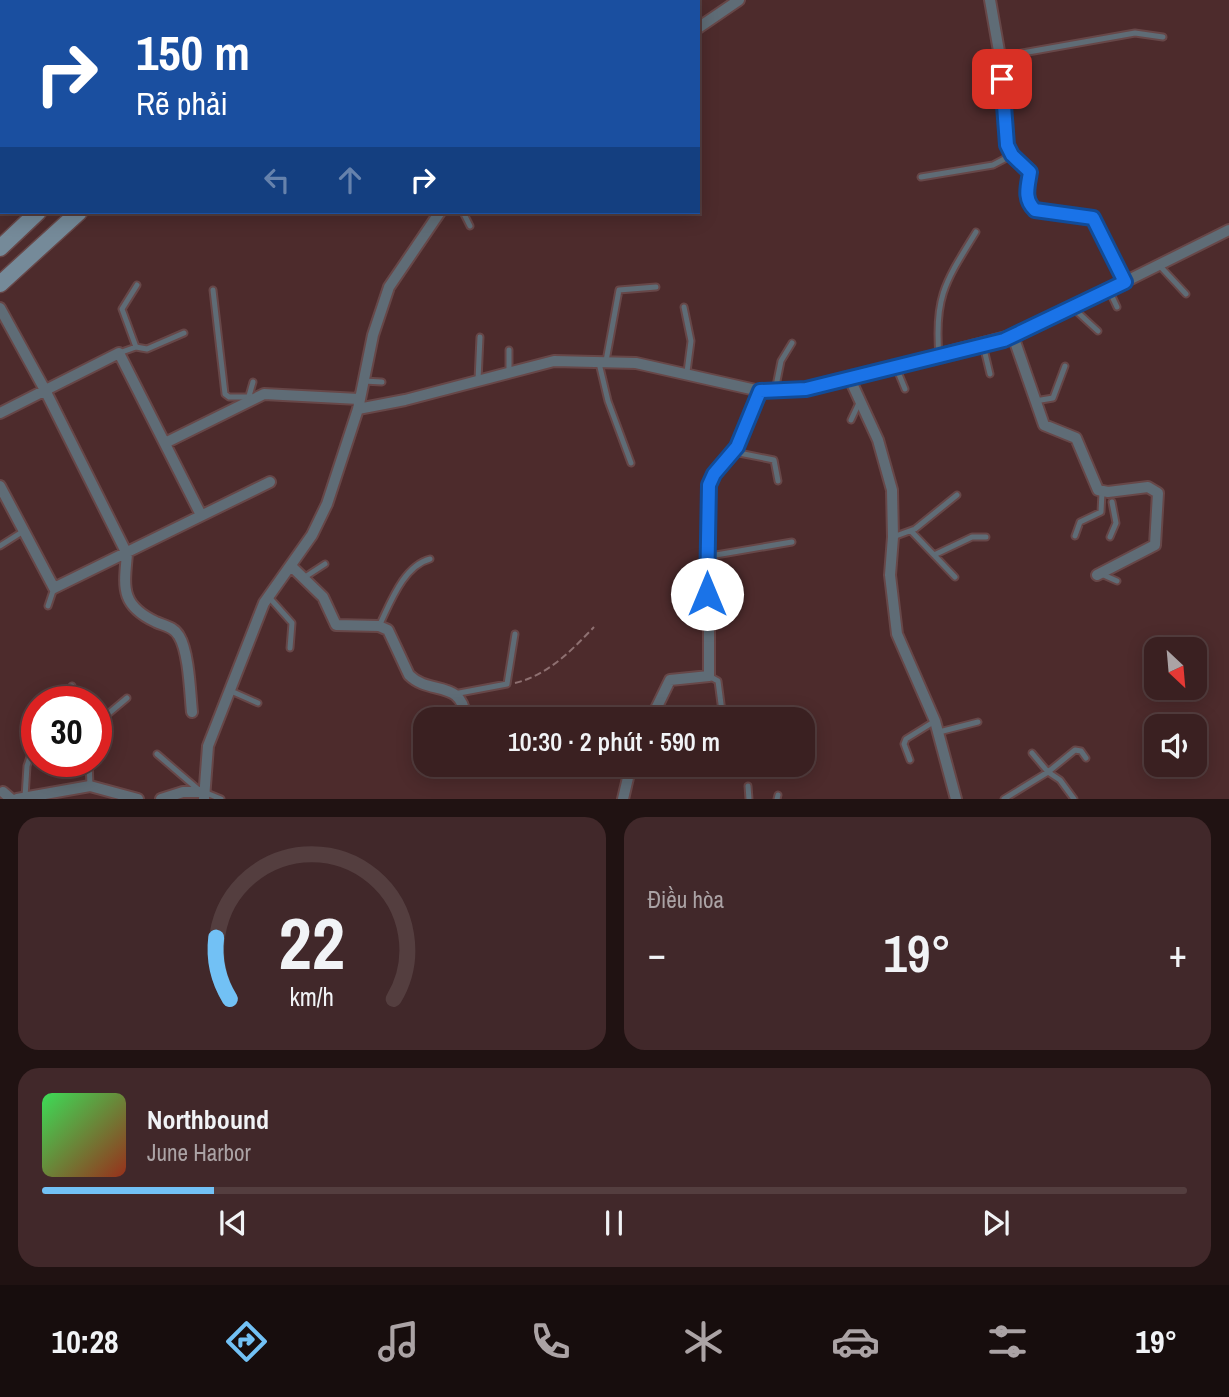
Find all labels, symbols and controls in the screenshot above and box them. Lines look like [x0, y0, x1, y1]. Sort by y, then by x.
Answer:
text: 150 m [136, 19, 250, 85]
icon: right [21, 28, 112, 119]
pin [972, 49, 1032, 109]
icon: arrive [983, 60, 1021, 98]
text: Rẽ phải [136, 82, 228, 125]
icon: left [258, 161, 296, 199]
icon: ahead [331, 161, 369, 199]
icon: right [404, 161, 442, 199]
position arrow [670, 557, 744, 631]
north arrow [1144, 637, 1208, 700]
map controls [1144, 637, 1207, 777]
speed limit sign: 30 [21, 686, 112, 777]
button: sound [1144, 714, 1207, 777]
text: 10:30 · 2 phút · 590 m [508, 724, 720, 759]
text: Điều hòa [648, 884, 724, 915]
text: 22 [279, 895, 345, 993]
text: 19° [883, 918, 951, 988]
text: − [648, 928, 666, 979]
text: + [1169, 928, 1187, 979]
text: km/h [290, 980, 334, 1014]
text: Northbound [147, 1102, 269, 1137]
text: June Harbor [147, 1137, 251, 1168]
icon: previous [214, 1204, 252, 1242]
icon: pause [595, 1204, 633, 1242]
icon: next [977, 1204, 1015, 1242]
icon: directions [222, 1317, 271, 1366]
icon: music [374, 1317, 423, 1366]
icon: phone [526, 1317, 575, 1366]
icon: climate [679, 1317, 728, 1366]
icon: car [831, 1317, 880, 1366]
icon: filters [983, 1317, 1032, 1366]
text: 10:28 [52, 1320, 119, 1363]
text: 19° [1135, 1320, 1177, 1363]

